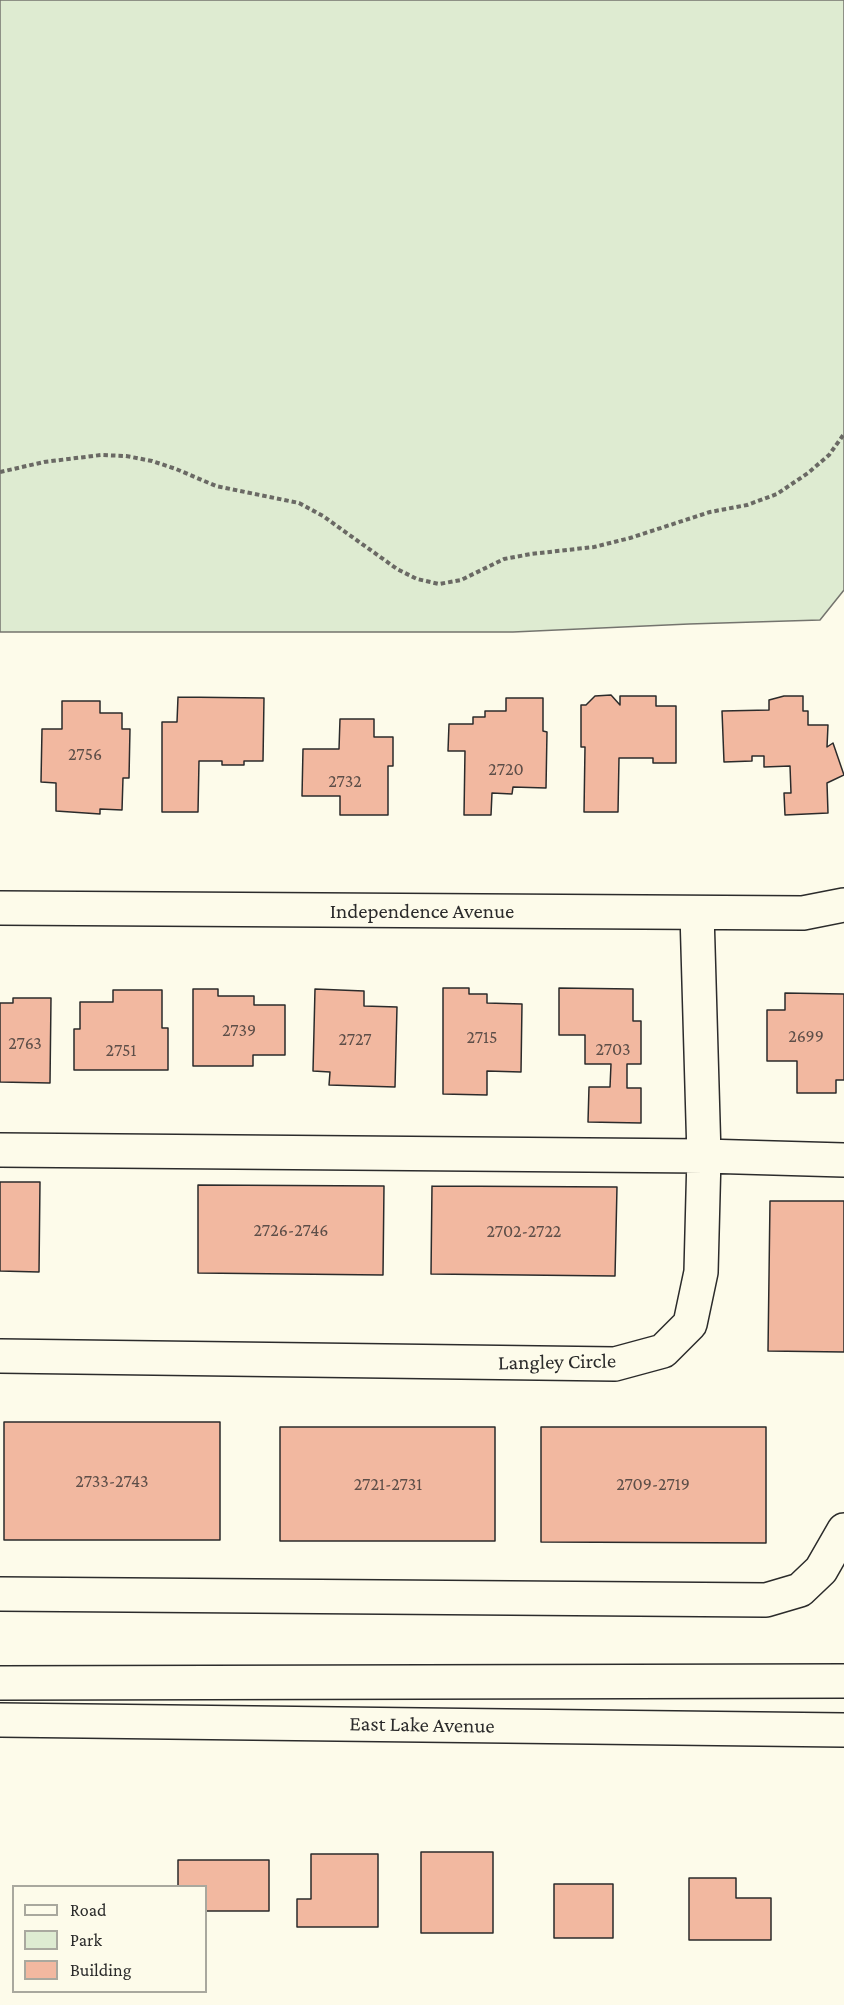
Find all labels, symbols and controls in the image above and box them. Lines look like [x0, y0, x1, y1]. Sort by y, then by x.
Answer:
house number: 2756 [68, 743, 102, 765]
house number: 2720 [488, 758, 524, 780]
house number: 2732 [328, 770, 362, 792]
street label: Independence Avenue [330, 899, 514, 925]
house number: 2739 [222, 1019, 256, 1041]
house number: 2699 [788, 1025, 824, 1047]
house number: 2715 [466, 1026, 498, 1048]
house number: 2727 [338, 1028, 372, 1050]
house number: 2763 [8, 1032, 42, 1054]
house number: 2703 [596, 1038, 630, 1060]
house number: 2751 [106, 1039, 136, 1061]
house number: 2726-2746 [254, 1219, 328, 1241]
house number: 2702-2722 [487, 1220, 561, 1242]
street label: Langley Circle [498, 1348, 616, 1376]
house number: 2733-2743 [75, 1470, 149, 1492]
house number: 2721-2731 [354, 1473, 422, 1495]
house number: 2709-2719 [616, 1473, 690, 1495]
street label: East Lake Avenue [349, 1711, 495, 1739]
legend [12, 1885, 207, 1993]
text: Road [70, 1900, 107, 1920]
text: Park [70, 1930, 102, 1950]
text: Building [70, 1960, 131, 1980]

